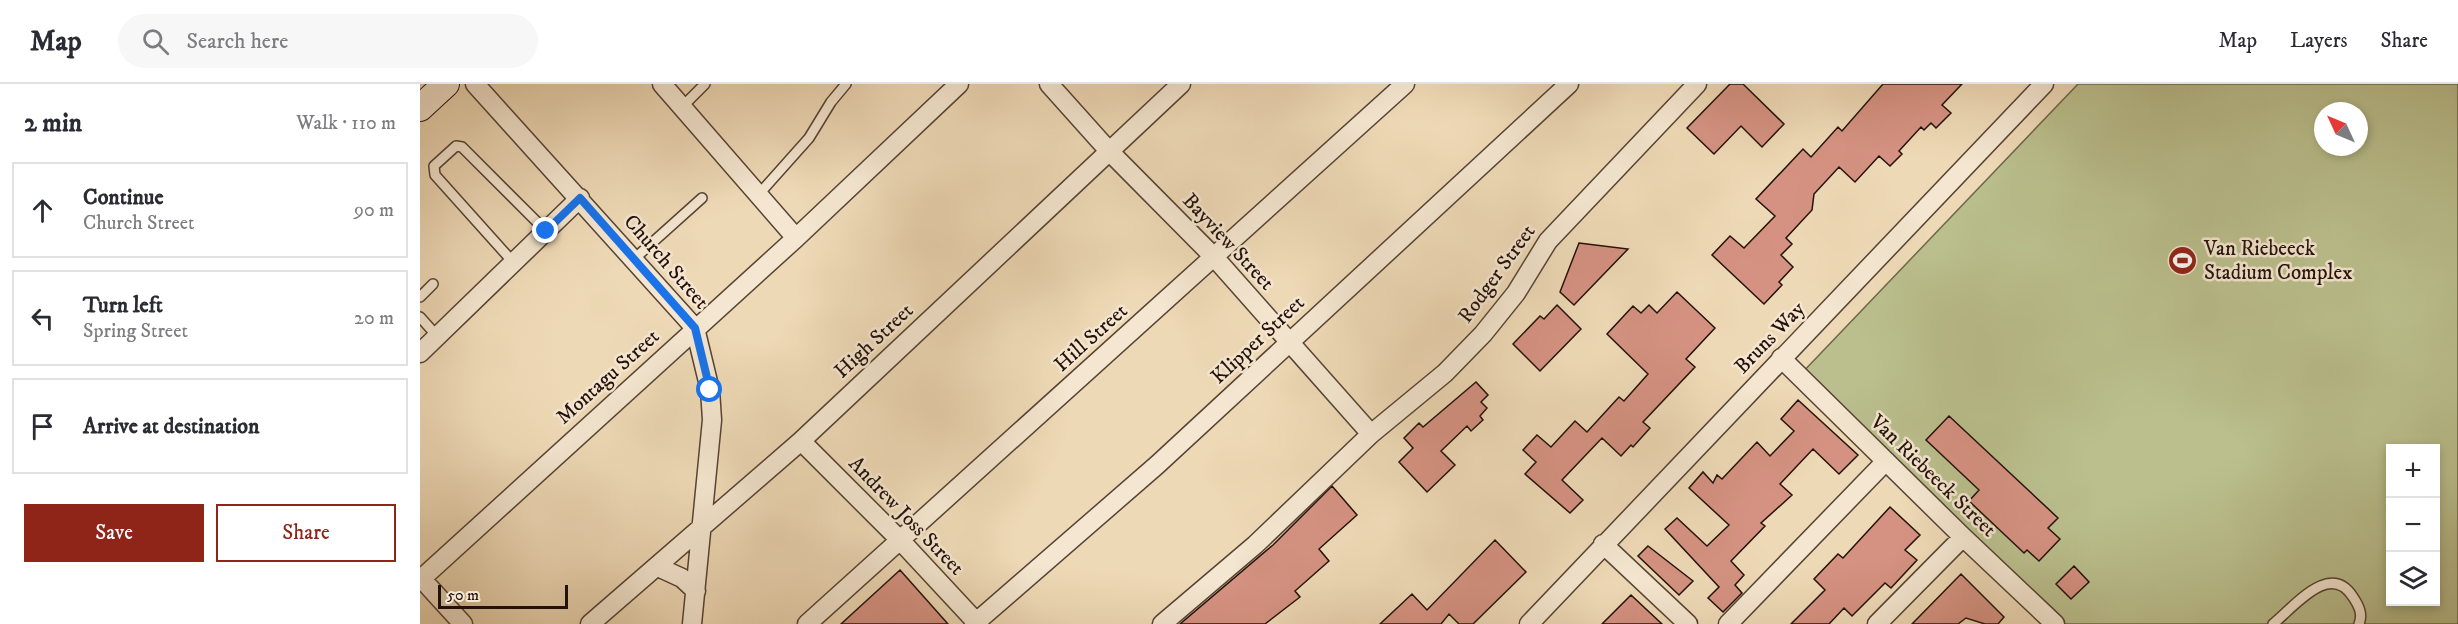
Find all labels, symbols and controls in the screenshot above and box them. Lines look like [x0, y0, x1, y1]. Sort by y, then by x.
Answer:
search box [118, 14, 538, 68]
text: Map [30, 24, 82, 59]
icon: search [139, 25, 172, 58]
text: Search here [187, 28, 288, 55]
text: Map [2218, 28, 2257, 54]
text: Layers [2290, 28, 2348, 54]
text: Share [2381, 28, 2428, 54]
north arrow [2314, 102, 2368, 156]
text: 2 min [24, 107, 82, 140]
text: Walk · 110 m [296, 111, 396, 136]
text: Continue [83, 184, 164, 211]
street label: Bayview Street [1177, 188, 1280, 296]
icon: ahead [26, 194, 59, 227]
text: 90 m [354, 198, 394, 223]
street label: Church Street [618, 209, 714, 315]
text: Church Street [83, 211, 194, 236]
route end [532, 217, 558, 243]
street label: Rodger Street [1453, 219, 1542, 328]
place label: Van Riebeeck Stadium Complex [2203, 236, 2353, 286]
sports icon: Van Riebeeck Stadium Complex [2167, 245, 2199, 277]
street label: Klipper Street [1206, 290, 1310, 390]
text: Turn left [83, 292, 163, 319]
street label: Bruns Way [1729, 296, 1811, 380]
street label: High Street [829, 298, 919, 384]
street label: Hill Street [1049, 298, 1133, 378]
icon: left [26, 302, 59, 335]
text: 20 m [354, 306, 394, 331]
text: Spring Street [83, 319, 188, 344]
street label: Montagu Street [551, 324, 665, 430]
route start [696, 376, 722, 402]
street label: Van Riebeeck Street [1864, 409, 2002, 543]
icon: arrive [26, 410, 59, 443]
text: Arrive at destination [83, 413, 260, 440]
map controls [2386, 444, 2440, 606]
button: + [2386, 444, 2440, 498]
street label: Andrew Joss Street [843, 451, 970, 581]
button: − [2386, 498, 2440, 552]
button: Save [24, 504, 204, 562]
button: Share [216, 504, 396, 562]
button: layers [2386, 552, 2440, 606]
scale bar [438, 582, 568, 610]
text: 50 m [447, 585, 479, 605]

